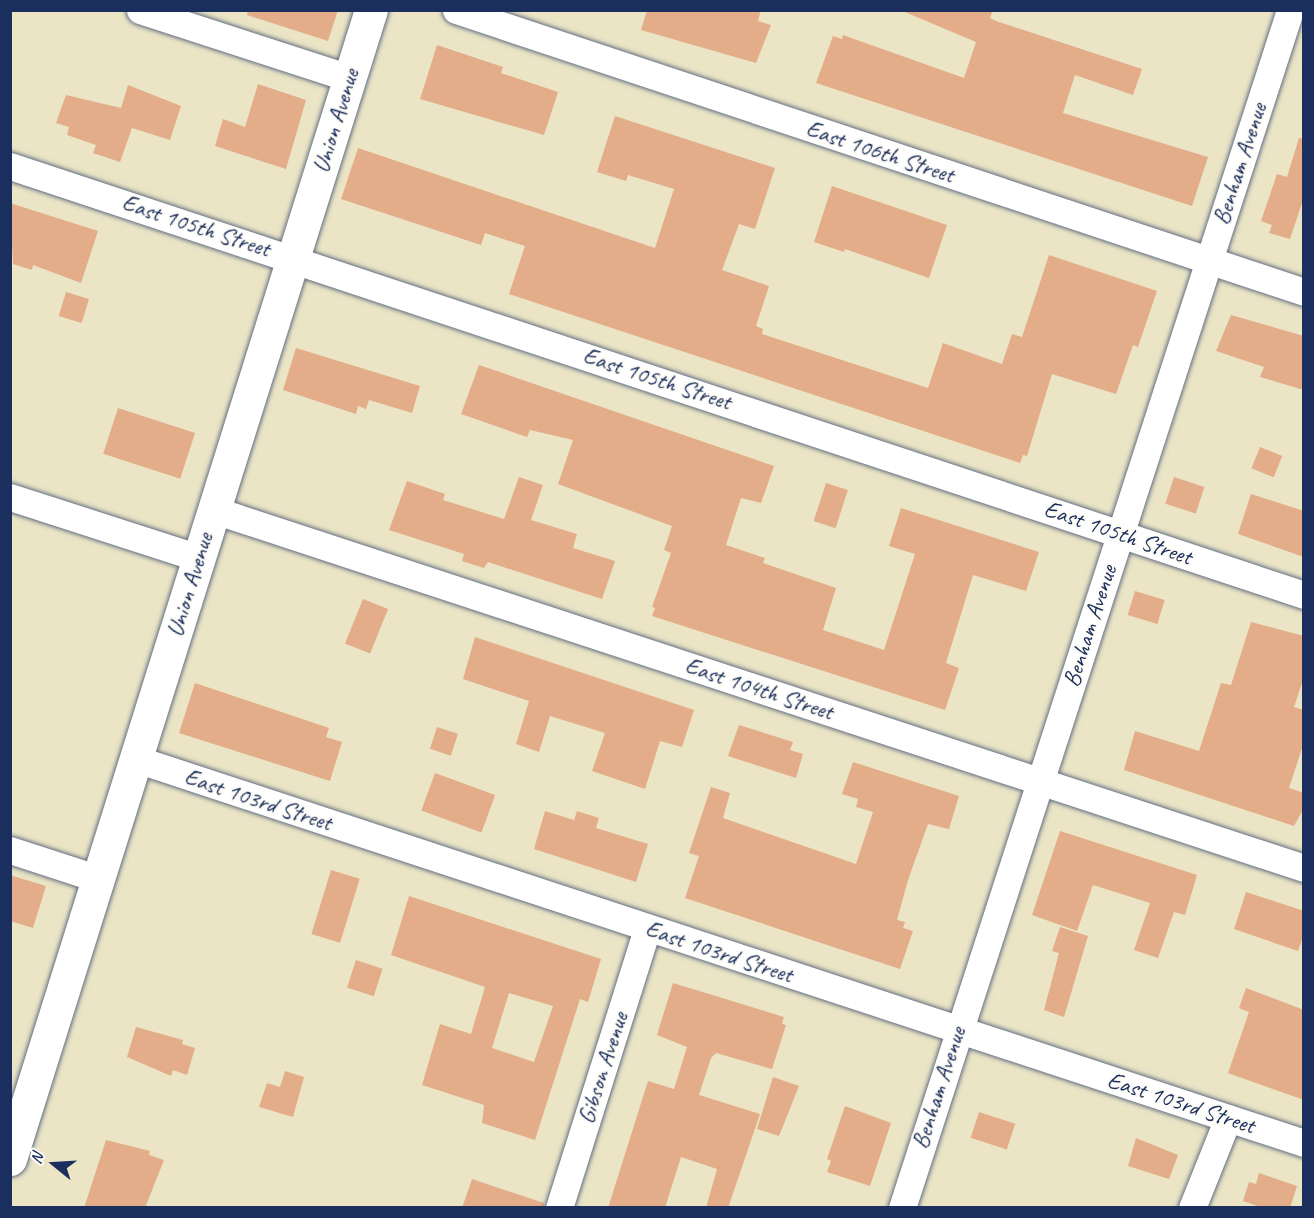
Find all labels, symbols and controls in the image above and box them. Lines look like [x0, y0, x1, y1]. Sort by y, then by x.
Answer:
street label: Union Avenue [307, 66, 365, 176]
street label: Benham Avenue [1207, 100, 1273, 228]
street label: East 106th Street [802, 114, 958, 190]
street label: East 105th Street [118, 188, 274, 264]
street label: East 105th Street [579, 341, 735, 417]
street label: East 105th Street [1040, 494, 1196, 572]
street label: Union Avenue [161, 530, 219, 640]
street label: Benham Avenue [1057, 562, 1123, 690]
street label: East 104th Street [681, 651, 837, 727]
street label: East 103rd Street [180, 763, 336, 837]
street label: East 103rd Street [641, 915, 797, 989]
street label: Gibson Avenue [571, 1009, 635, 1127]
street label: Benham Avenue [906, 1024, 972, 1152]
street label: East 103rd Street [1103, 1066, 1259, 1140]
north arrow [24, 1134, 84, 1194]
text: N [26, 1151, 48, 1166]

